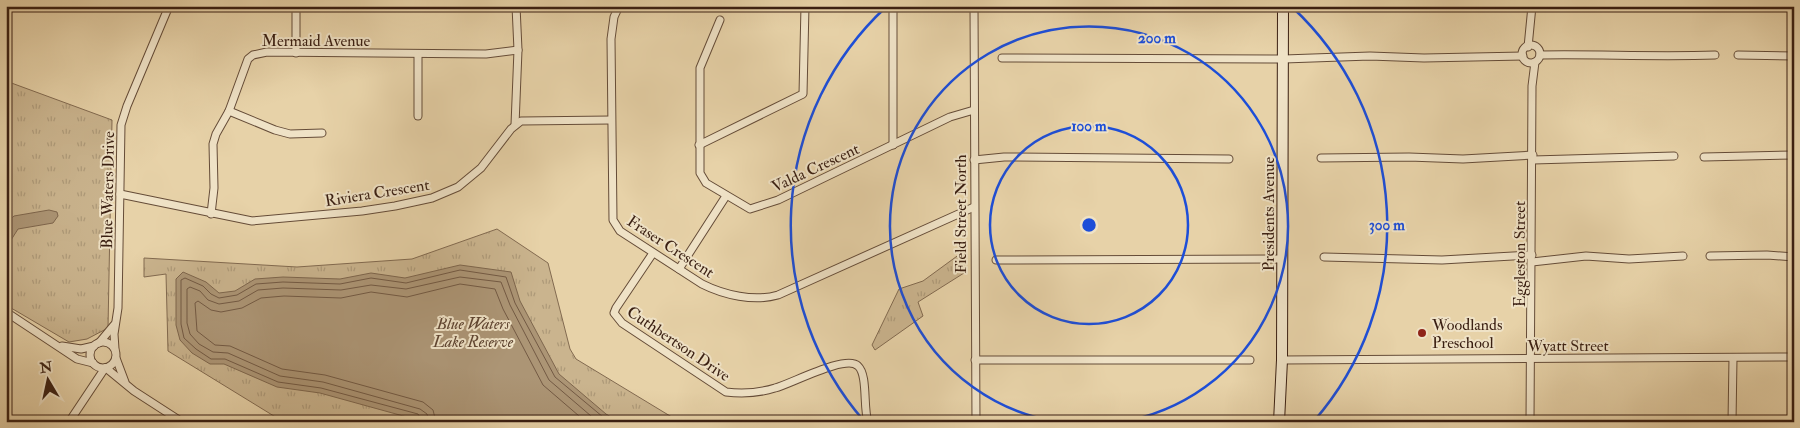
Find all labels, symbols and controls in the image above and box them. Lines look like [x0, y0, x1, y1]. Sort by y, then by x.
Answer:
text: 200 m [1138, 29, 1176, 48]
street label: Mermaid Avenue [262, 31, 371, 51]
text: 100 m [1071, 117, 1107, 136]
street label: Blue Waters Drive [97, 131, 119, 249]
street label: Valda Crescent [768, 139, 862, 197]
street label: Field Street North [951, 154, 971, 274]
street label: Presidents Avenue [1259, 156, 1279, 271]
street label: Riviera Crescent [324, 175, 431, 211]
street label: Eggleston Street [1510, 201, 1530, 307]
street label: Fraser Crescent [623, 211, 718, 282]
centre of rings [1080, 216, 1098, 234]
text: 300 m [1369, 216, 1405, 235]
street label: Cuthbertson Drive [623, 302, 734, 386]
park label: Blue Waters Lake Reserve [432, 314, 514, 352]
place label: Woodlands Preschool [1431, 315, 1502, 353]
marker: Woodlands Preschool [1416, 327, 1428, 339]
street label: Wyatt Street [1526, 336, 1609, 356]
north arrow [22, 356, 72, 406]
text: N [38, 358, 54, 377]

